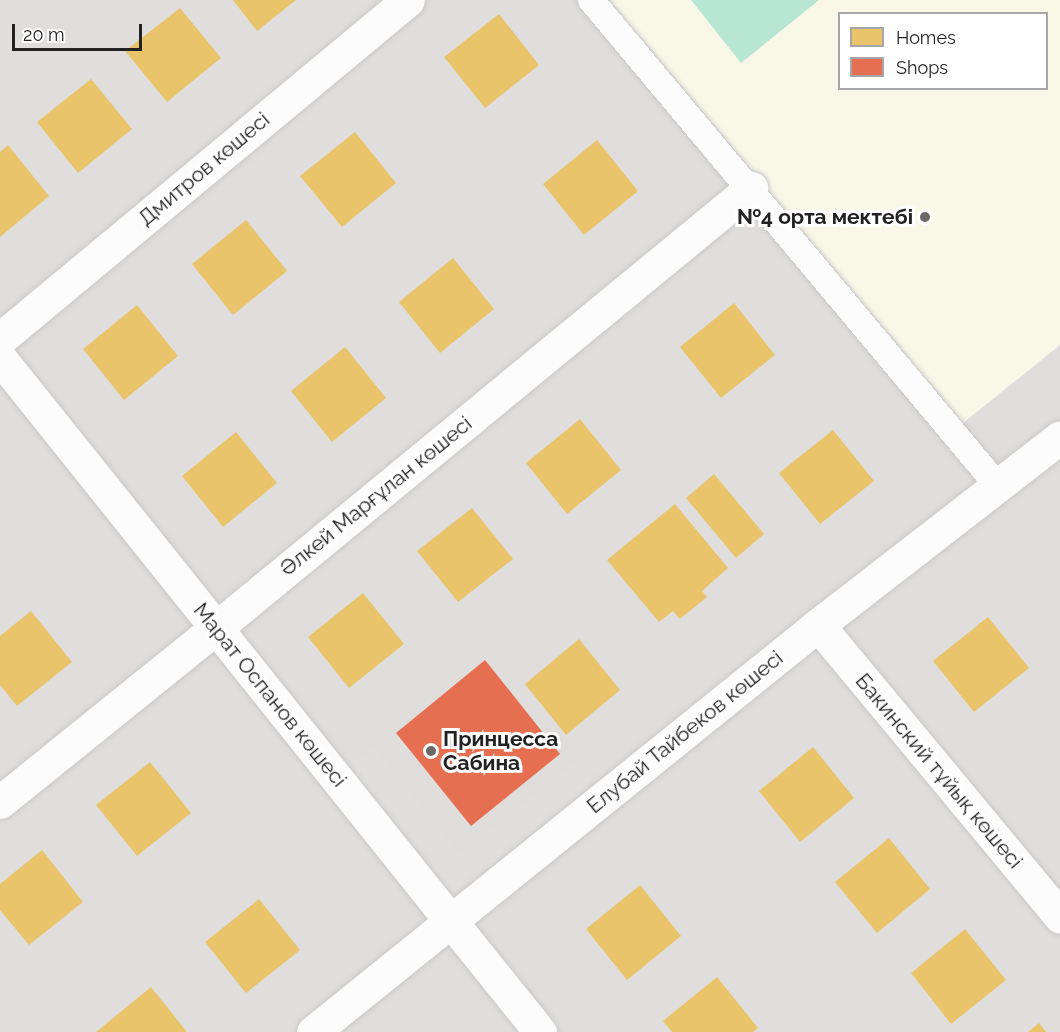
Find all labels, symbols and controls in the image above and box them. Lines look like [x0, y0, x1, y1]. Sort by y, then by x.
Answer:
scale bar [15, 12, 146, 50]
legend [838, 12, 1048, 90]
text: 20 m [23, 24, 65, 45]
text: Homes [896, 27, 956, 48]
text: Shops [896, 57, 948, 78]
street label: Дмитров көшесі [133, 107, 275, 231]
place label: №4 орта мектебі [737, 204, 913, 230]
marker: №4 орта мектебі [918, 210, 932, 224]
street label: Әлкей Марғұлан көшесі [275, 411, 477, 581]
street label: Марат Оспанов көшесі [188, 598, 352, 792]
street label: Елубай Тайбеков көшесі [582, 645, 788, 819]
street label: Бакинский тұйық көшесі [850, 668, 1028, 874]
place label: Принцесса Сабина [443, 726, 558, 776]
marker: Принцесса Сабина [424, 744, 438, 758]

